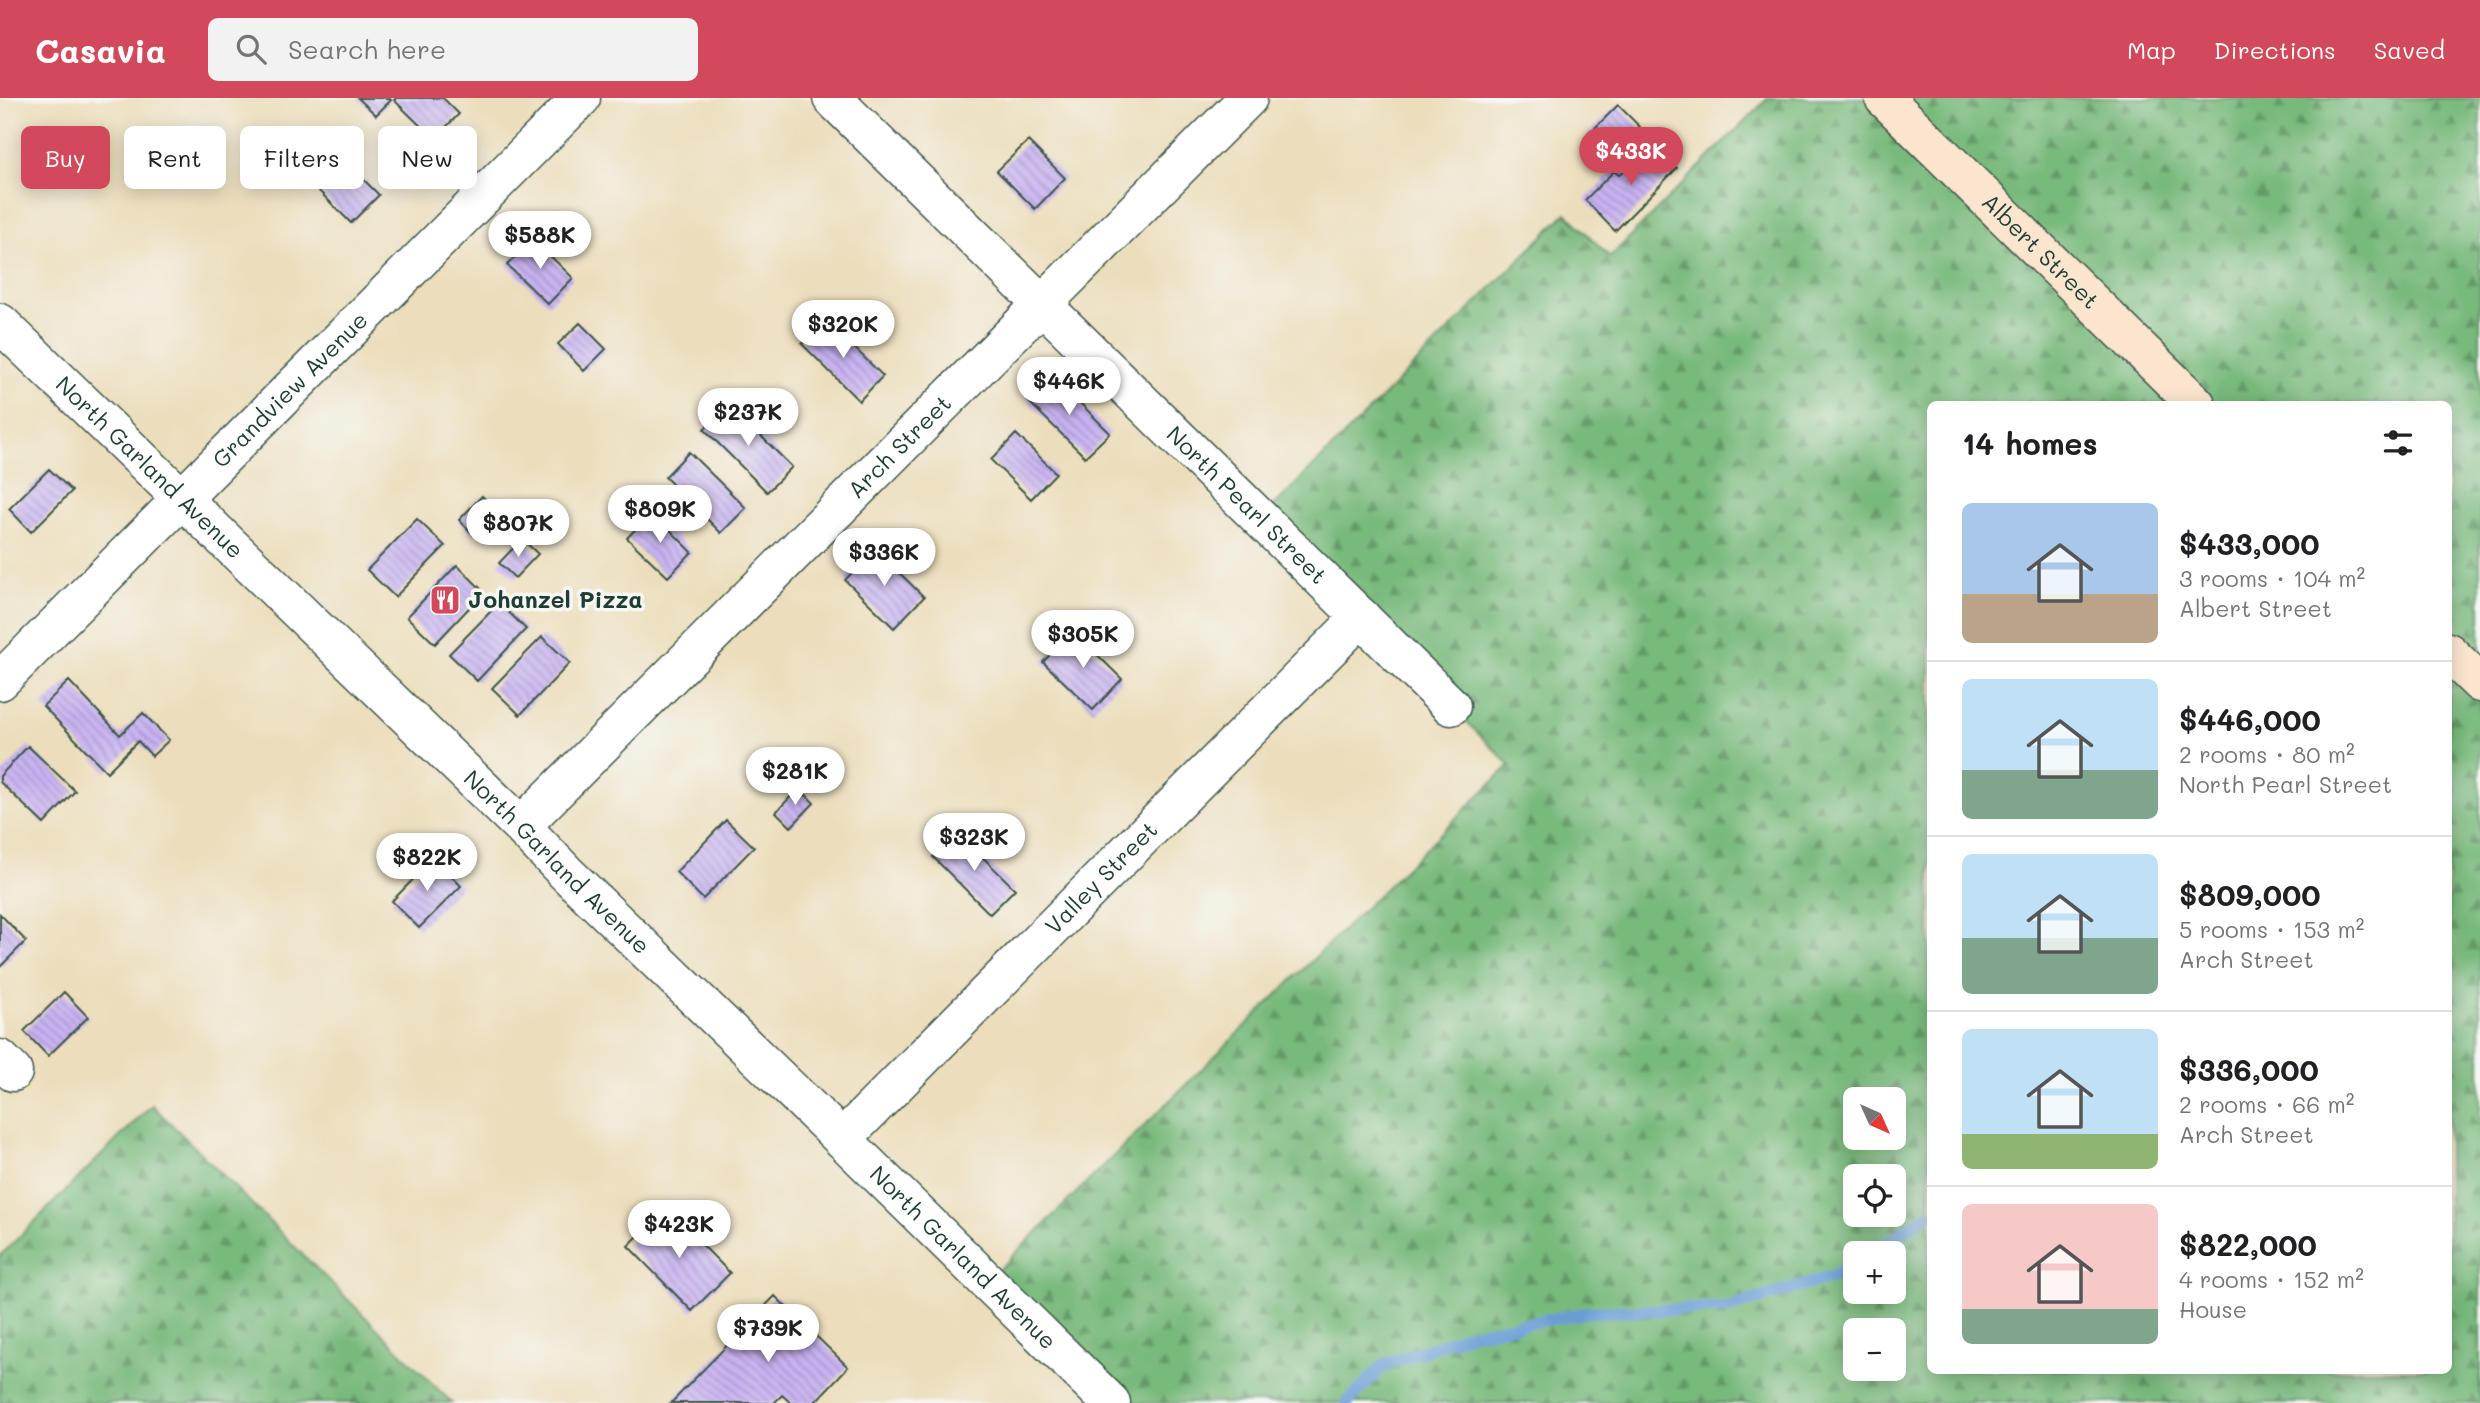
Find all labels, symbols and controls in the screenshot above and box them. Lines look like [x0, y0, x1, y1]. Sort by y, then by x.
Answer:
search box [208, 18, 698, 81]
text: Casavia [35, 28, 166, 71]
icon: search [232, 30, 270, 68]
text: Search here [288, 32, 446, 66]
text: Map [2127, 34, 2176, 65]
text: Directions [2214, 34, 2336, 65]
text: Saved [2374, 34, 2445, 65]
chip: Buy [21, 126, 110, 189]
chip: Rent [124, 126, 226, 189]
chip: Filters [240, 126, 364, 189]
chip: New [378, 126, 477, 189]
pin: $433K [1582, 127, 1680, 187]
text: $433K [1595, 135, 1667, 165]
street label: Albert Street [1976, 186, 2106, 315]
pin: $588K [491, 212, 589, 271]
text: $588K [504, 219, 576, 249]
pin: $320K [794, 300, 892, 360]
street label: Grandview Avenue [205, 305, 374, 474]
text: $320K [808, 308, 878, 338]
pin: $446K [1020, 358, 1118, 417]
text: $446K [1033, 365, 1105, 395]
street label: North Garland Avenue [50, 369, 251, 564]
pin: $237K [699, 388, 797, 448]
street label: Arch Street [841, 388, 957, 504]
text: $237K [714, 396, 782, 426]
street label: North Pearl Street [1161, 419, 1334, 590]
text: 14 homes [1962, 423, 2098, 463]
icon: filters [2379, 424, 2417, 462]
pin: $809K [611, 486, 709, 545]
text: $809K [624, 493, 696, 523]
pin: $807K [469, 500, 567, 559]
text: $807K [482, 507, 554, 537]
text: $433,000 [2179, 523, 2320, 563]
pin: $336K [835, 528, 933, 588]
icon: home [2018, 531, 2102, 615]
text: $336K [849, 536, 919, 566]
text: 3 rooms · 104 m² [2179, 563, 2365, 593]
restaurant icon: Johanzel Pizza [428, 583, 462, 617]
place label: Johanzel Pizza [468, 584, 643, 614]
text: Albert Street [2179, 593, 2332, 623]
pin: $305K [1034, 610, 1132, 670]
text: $305K [1047, 618, 1119, 648]
text: $446,000 [2179, 699, 2321, 739]
icon: home [2018, 707, 2102, 791]
text: 2 rooms · 80 m² [2179, 739, 2355, 769]
pin: $281K [746, 748, 844, 807]
text: $281K [762, 755, 828, 785]
street label: North Garland Avenue [458, 763, 657, 960]
text: North Pearl Street [2179, 769, 2392, 799]
pin: $323K [925, 814, 1023, 873]
street label: Valley Street [1038, 814, 1163, 940]
text: $323K [939, 821, 1009, 851]
pin: $822K [378, 834, 476, 893]
text: $822K [392, 841, 462, 871]
text: $809,000 [2179, 874, 2321, 914]
icon: home [2018, 882, 2102, 966]
text: 5 rooms · 153 m² [2179, 914, 2364, 944]
text: Arch Street [2179, 944, 2314, 974]
text: $336,000 [2179, 1049, 2319, 1089]
icon: home [2018, 1057, 2102, 1141]
north arrow [1843, 1087, 1906, 1150]
map controls [1843, 1087, 1906, 1381]
text: 2 rooms · 66 m² [2179, 1089, 2354, 1119]
text: Arch Street [2179, 1119, 2314, 1149]
street label: North Garland Avenue [864, 1159, 1063, 1355]
button: locate [1843, 1164, 1906, 1227]
pin: $423K [630, 1200, 728, 1260]
text: $423K [644, 1208, 714, 1238]
text: $822,000 [2179, 1224, 2317, 1264]
icon: home [2018, 1232, 2102, 1316]
button: + [1843, 1241, 1906, 1304]
text: 4 rooms · 152 m² [2179, 1264, 2364, 1294]
text: House [2179, 1294, 2247, 1324]
pin: $739K [719, 1304, 817, 1364]
text: $739K [733, 1312, 803, 1342]
button: − [1843, 1318, 1906, 1381]

